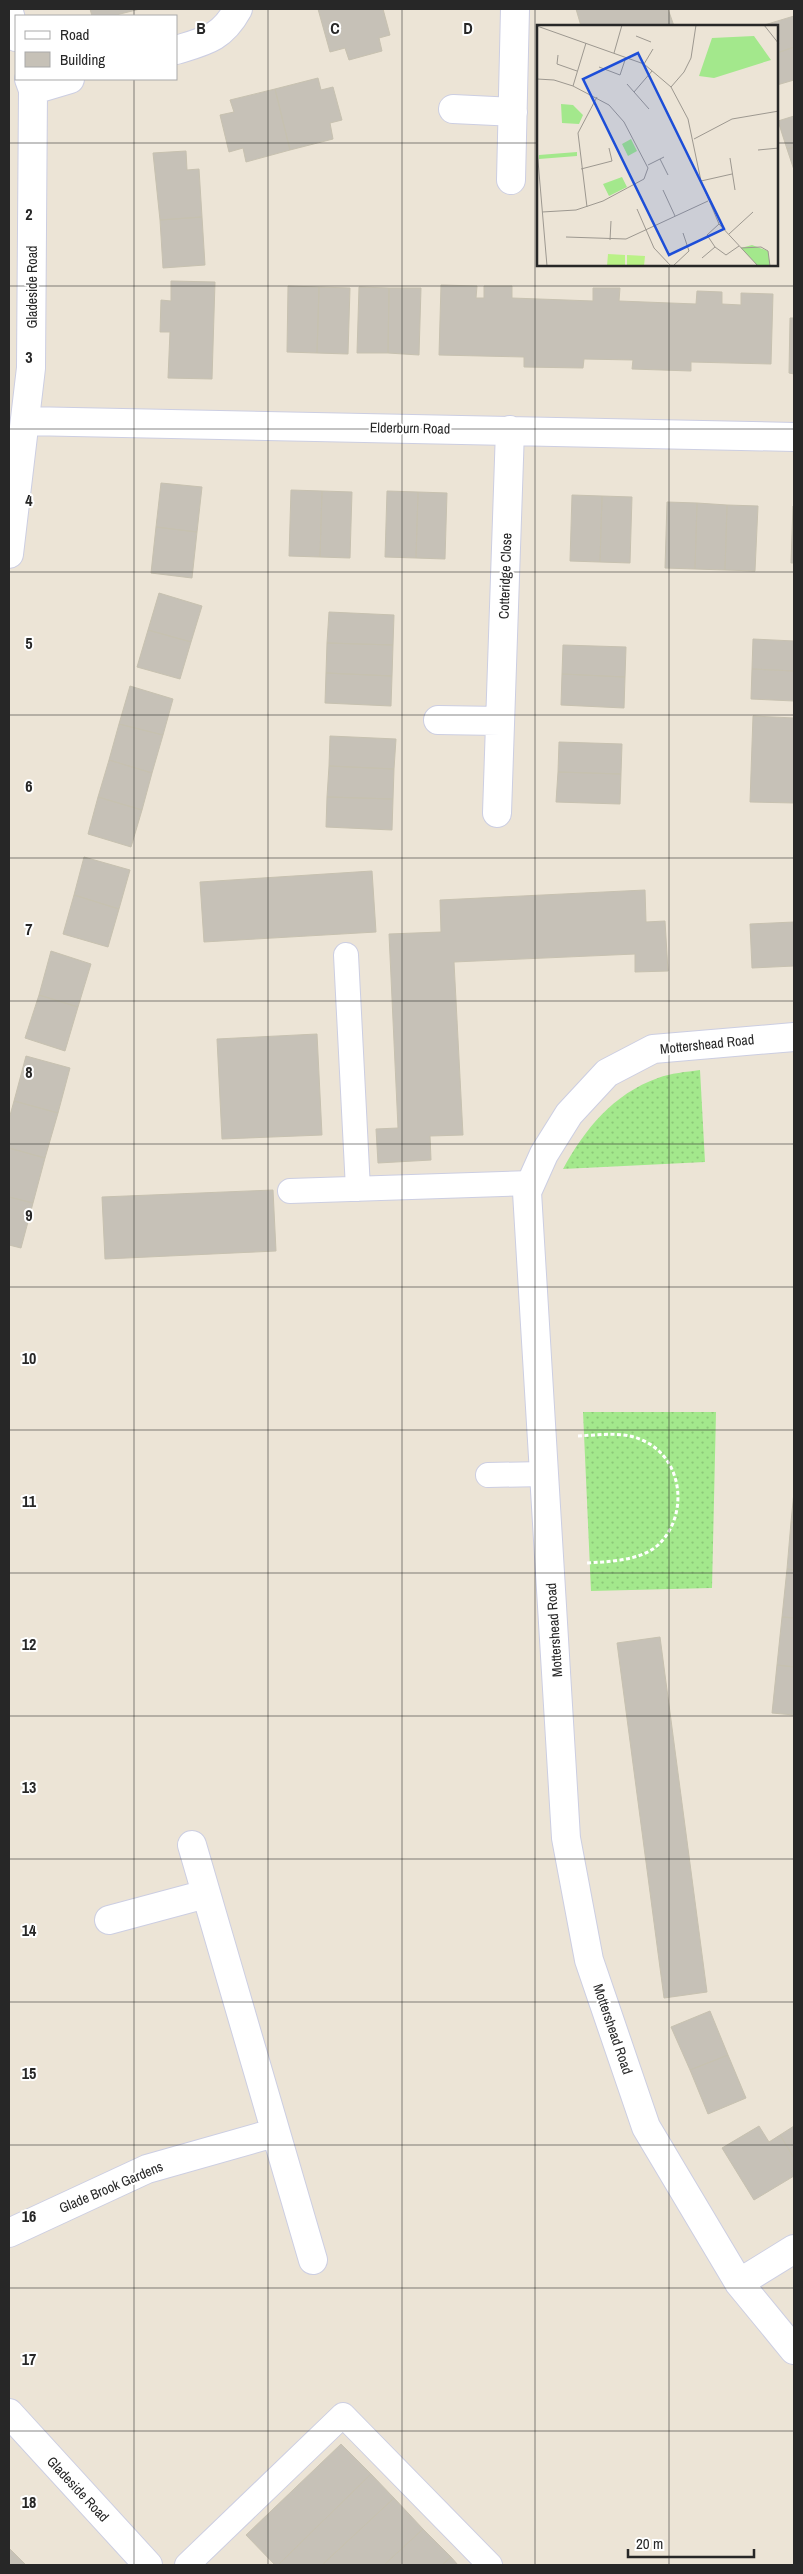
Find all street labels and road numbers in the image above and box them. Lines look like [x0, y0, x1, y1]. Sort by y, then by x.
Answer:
street label: Gladeside Road [23, 246, 41, 328]
street label: Elderburn Road [370, 418, 450, 438]
street label: Cotteridge Close [495, 533, 515, 619]
street label: Mottershead Road [659, 1030, 755, 1058]
street label: Mottershead Road [542, 1582, 566, 1678]
street label: Mottershead Road [589, 1981, 637, 2077]
street label: Glade Brook Gardens [56, 2157, 166, 2217]
street label: Gladeside Road [43, 2453, 113, 2525]

